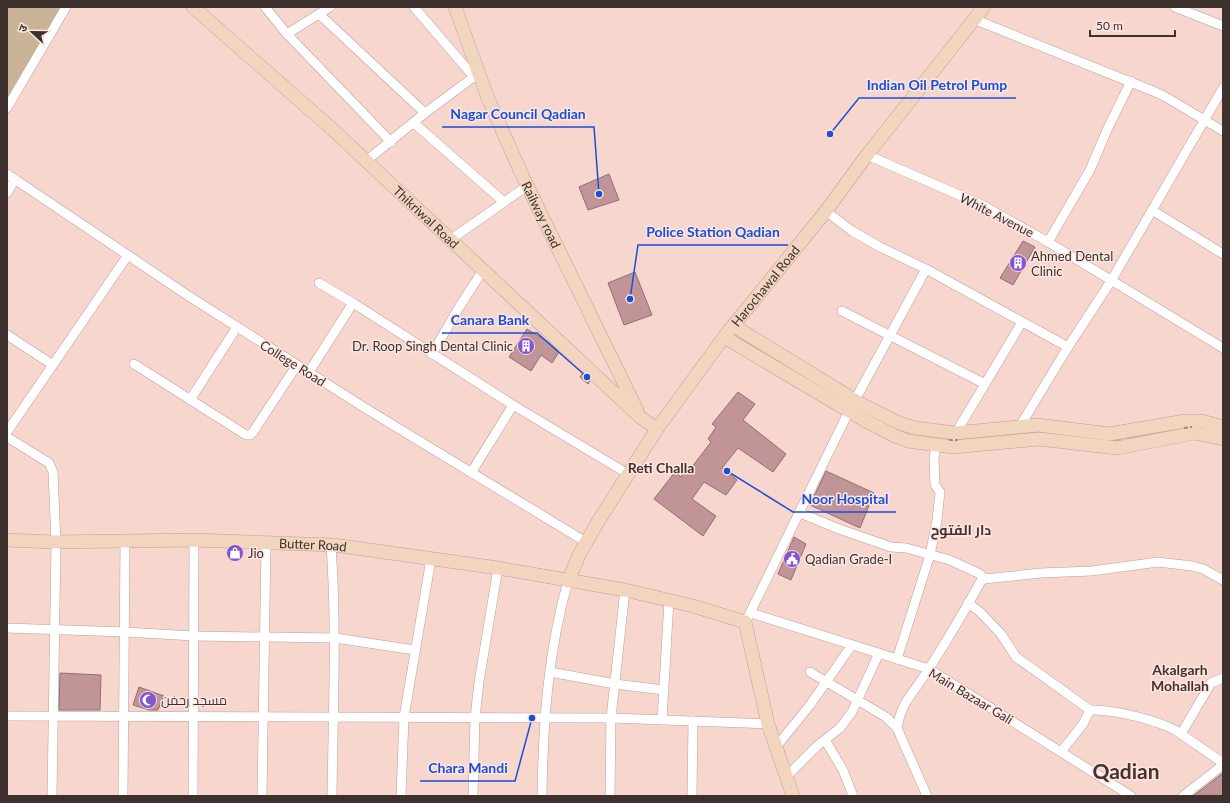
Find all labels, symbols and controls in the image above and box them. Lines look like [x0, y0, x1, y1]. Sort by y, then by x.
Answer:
north arrow [12, 12, 52, 52]
scale bar [1090, 12, 1175, 38]
text: 50 m [1096, 18, 1123, 33]
text: उ [15, 22, 30, 33]
callout: Indian Oil Petrol Pump [859, 72, 1016, 98]
text: Indian Oil Petrol Pump [867, 76, 1007, 93]
callout: Nagar Council Qadian [442, 101, 594, 127]
text: Nagar Council Qadian [450, 105, 586, 122]
street label: Railway road [518, 178, 564, 251]
street label: Thikriwal Road [390, 182, 463, 252]
street label: White Avenue [957, 189, 1037, 241]
callout: Police Station Qadian [638, 219, 788, 245]
text: Police Station Qadian [646, 223, 780, 240]
street label: Harochawal Road [728, 242, 803, 330]
place label: Ahmed Dental Clinic [1031, 248, 1113, 279]
building icon: Ahmed Dental Clinic [1008, 253, 1028, 273]
callout: Canara Bank [442, 307, 537, 333]
text: Canara Bank [451, 311, 530, 328]
street label: College Road [257, 336, 329, 390]
building icon: Dr. Roop Singh Dental Clinic [516, 336, 536, 356]
place label: Dr. Roop Singh Dental Clinic [352, 338, 513, 354]
district label: Reti Challa [628, 459, 694, 476]
callout: Noor Hospital [793, 486, 896, 512]
text: Noor Hospital [801, 490, 889, 507]
district label: دار الفتوح [931, 521, 991, 540]
street label: Butter Road [279, 535, 348, 555]
shop icon: Jio [225, 543, 245, 563]
place label: Jio [248, 545, 264, 561]
public building icon: Qadian Grade-I [782, 549, 802, 569]
place label: Qadian Grade-I [805, 551, 892, 567]
district label: Akalgarh Mohallah [1151, 661, 1209, 694]
street label: Main Bazaar Gali [926, 665, 1016, 727]
mosque icon: مسجد رحمٰن [138, 690, 158, 710]
place label: مسجد رحمٰن [161, 692, 227, 708]
callout: Chara Mandi [420, 755, 515, 781]
district label: Qadian [1092, 758, 1160, 783]
text: Chara Mandi [428, 759, 508, 776]

